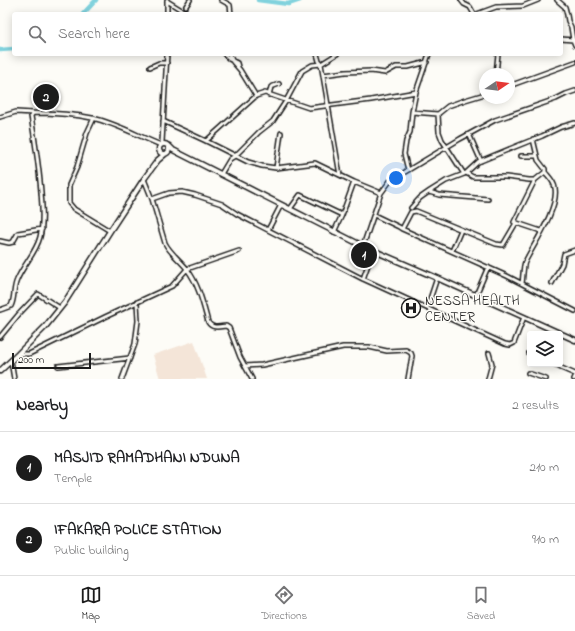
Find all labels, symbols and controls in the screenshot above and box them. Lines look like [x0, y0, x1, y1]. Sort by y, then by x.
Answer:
search box [12, 12, 563, 56]
icon: search [26, 23, 48, 45]
text: Search here [58, 23, 130, 45]
north arrow [479, 68, 515, 104]
pin: 2 [33, 82, 59, 112]
your location [386, 168, 406, 188]
pin: 1 [351, 240, 377, 270]
place label: NESSA HEALTH CENTER [425, 291, 520, 328]
hospital icon: NESSA HEALTH CENTER [400, 297, 422, 319]
map controls [527, 331, 563, 367]
button: layers [527, 331, 563, 367]
scale bar [12, 351, 91, 370]
text: 200 m [18, 352, 44, 368]
text: Nearby [16, 393, 68, 418]
text: 2 results [512, 396, 559, 415]
text: MASJID RAMADHANI NDUNA [54, 447, 240, 469]
text: 1 [27, 458, 31, 477]
text: 210 m [529, 458, 559, 477]
text: Temple [54, 469, 92, 488]
text: IFAKARA POLICE STATION [54, 519, 222, 541]
text: 2 [26, 530, 32, 549]
text: 910 m [532, 530, 559, 549]
text: Public building [54, 541, 129, 560]
tab: Map [80, 584, 102, 624]
tab: Directions [261, 584, 307, 624]
tab: Saved [467, 584, 495, 624]

